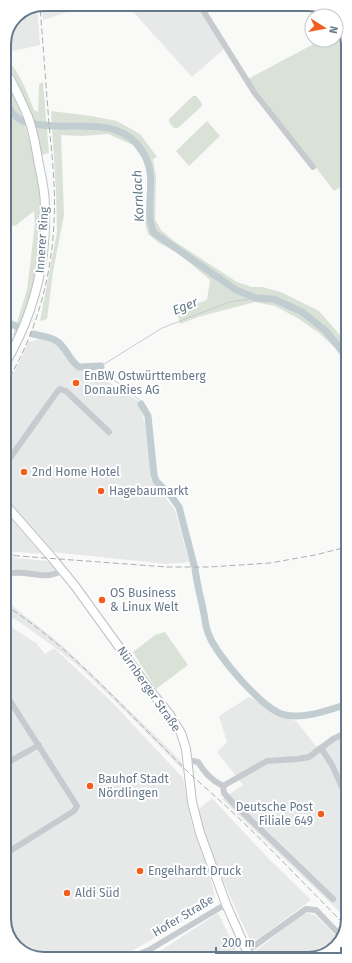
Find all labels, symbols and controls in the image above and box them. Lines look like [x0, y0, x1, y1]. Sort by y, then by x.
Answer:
north arrow [304, 8, 344, 48]
text: N [326, 25, 340, 35]
water label: Kornlach [129, 170, 147, 222]
street label: Innerer Ring [33, 205, 51, 274]
water label: Eger [170, 294, 201, 318]
place label: EnBW Ostwürttemberg DonauRies AG [84, 369, 207, 397]
marker: EnBW Ostwürttemberg DonauRies AG [71, 378, 81, 388]
place label: 2nd Home Hotel [32, 465, 120, 479]
marker: 2nd Home Hotel [19, 467, 29, 477]
place label: Hagebaumarkt [109, 484, 189, 498]
marker: Hagebaumarkt [96, 486, 106, 496]
place label: OS Business & Linux Welt [110, 586, 179, 614]
marker: OS Business & Linux Welt [97, 595, 107, 605]
street label: Nürnberger Straße [114, 644, 184, 734]
place label: Bauhof Stadt Nördlingen [98, 772, 170, 800]
marker: Bauhof Stadt Nördlingen [85, 781, 95, 791]
place label: Deutsche Post Filiale 649 [236, 800, 314, 828]
marker: Deutsche Post Filiale 649 [316, 809, 326, 819]
place label: Engelhardt Druck [148, 864, 242, 878]
marker: Engelhardt Druck [135, 866, 145, 876]
place label: Aldi Süd [75, 886, 120, 900]
marker: Aldi Süd [62, 888, 72, 898]
street label: Hofer Straße [150, 892, 216, 940]
scale bar [216, 929, 341, 955]
text: 200 m [222, 936, 255, 950]

